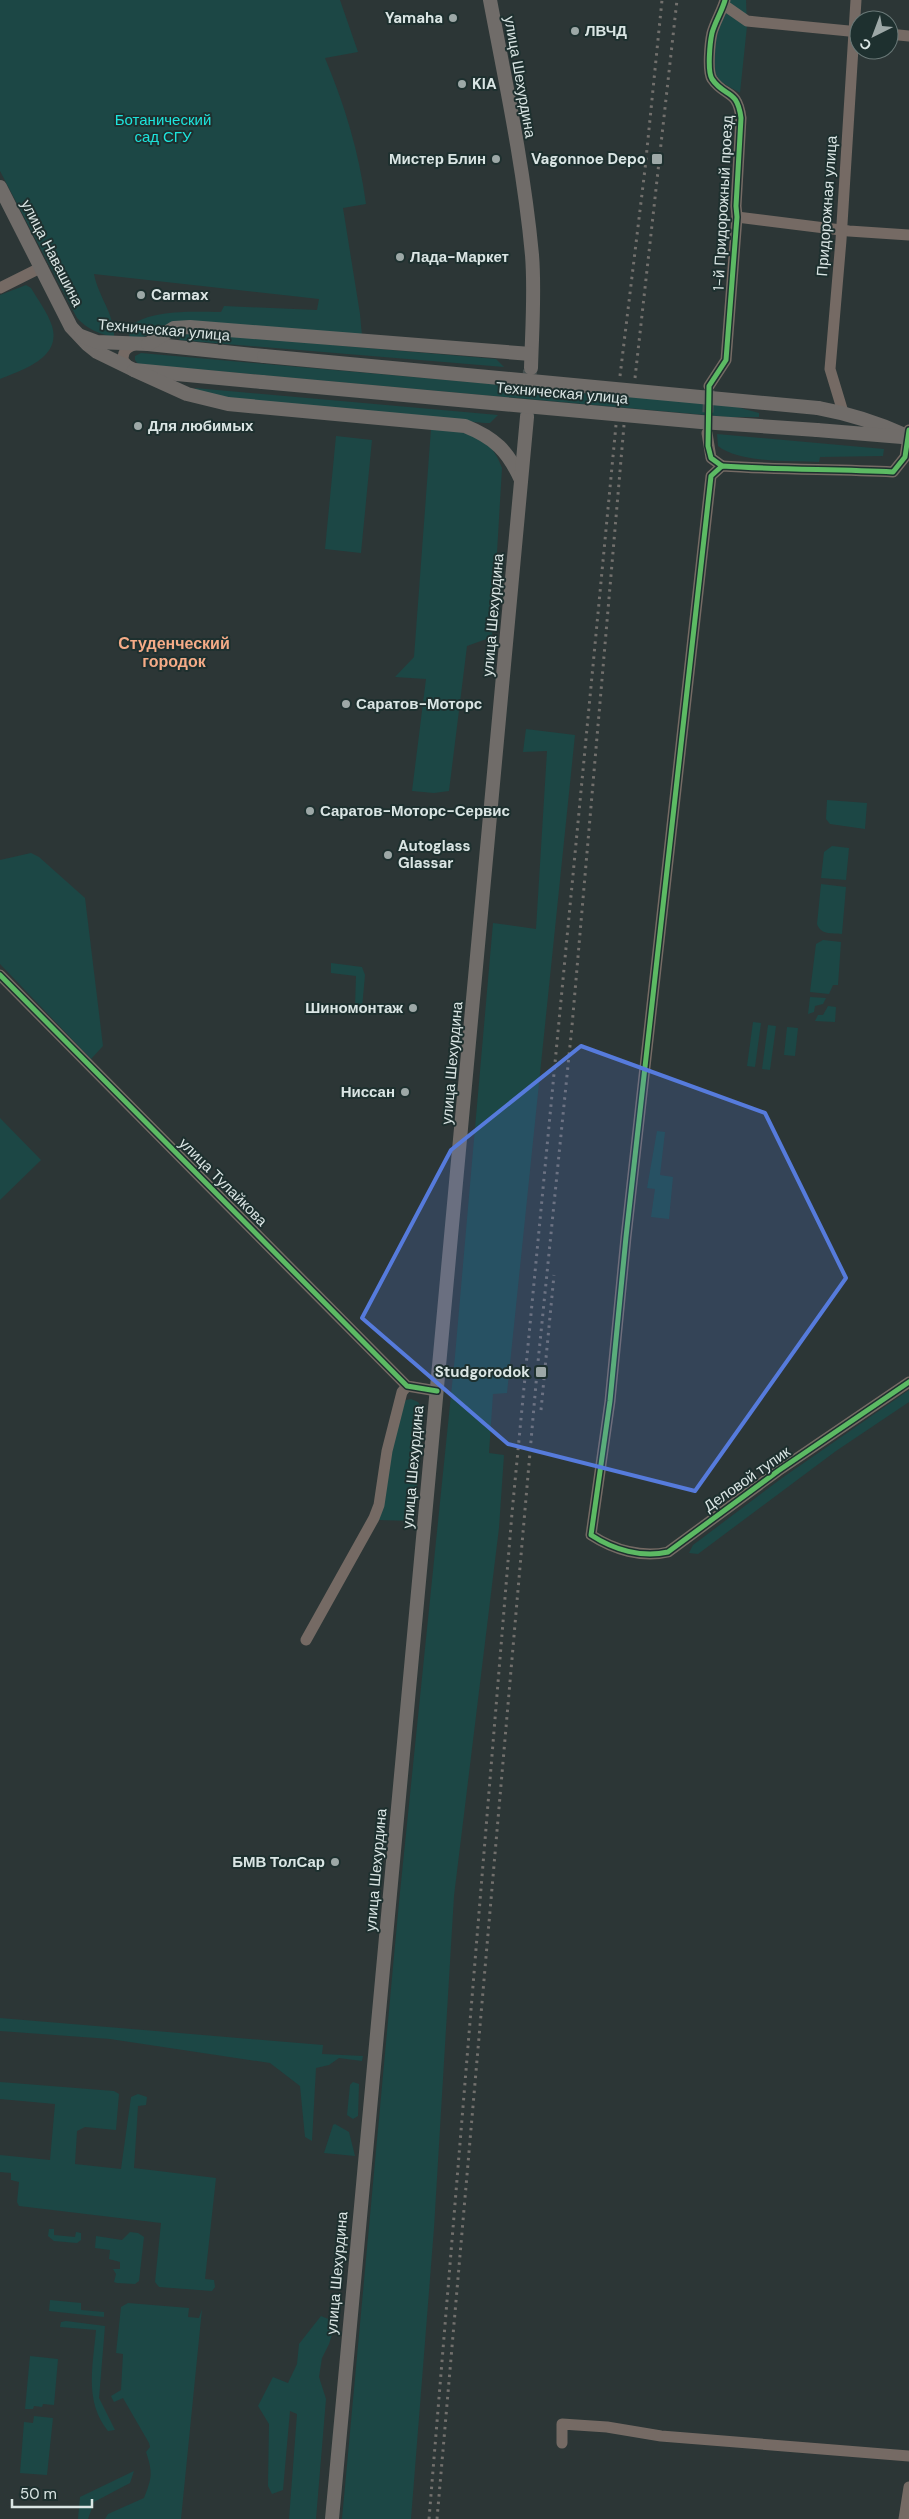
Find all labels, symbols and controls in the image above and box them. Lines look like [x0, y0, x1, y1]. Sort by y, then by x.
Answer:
place label: Yamaha [385, 8, 443, 28]
north arrow [849, 10, 899, 60]
marker: Yamaha [447, 12, 459, 24]
street label: улица Шехурдина [499, 14, 541, 140]
place label: ЛВЧД [585, 21, 627, 41]
marker: ЛВЧД [569, 25, 581, 37]
text: С [856, 35, 875, 55]
place label: KIA [472, 74, 497, 94]
marker: KIA [456, 78, 468, 90]
park label: Ботанический сад СГУ [115, 110, 211, 147]
street label: 1-й Придорожный проезд [708, 114, 738, 291]
street label: Придорожная улица [812, 134, 842, 277]
place label: Мистер Блин [389, 149, 486, 169]
place label: Vagonnoe Depo [531, 149, 646, 169]
marker: Vagonnoe Depo [650, 152, 664, 166]
marker: Мистер Блин [490, 153, 502, 165]
street label: улица Навашина [16, 196, 88, 311]
place label: Лада-Маркет [410, 247, 509, 267]
marker: Лада-Маркет [394, 251, 406, 263]
place label: Carmax [151, 285, 209, 305]
marker: Carmax [135, 289, 147, 301]
street label: Техническая улица [97, 314, 232, 346]
street label: Техническая улица [495, 377, 630, 409]
place label: Для любимых [148, 416, 254, 436]
marker: Для любимых [132, 420, 144, 432]
street label: улица Шехурдина [478, 552, 508, 677]
district label: Студенческий городок [118, 633, 230, 672]
place label: Саратов-Моторс [356, 694, 482, 714]
marker: Саратов-Моторс [340, 698, 352, 710]
place label: Саратов-Моторс-Сервис [320, 801, 510, 821]
marker: Саратов-Моторс-Сервис [304, 805, 316, 817]
place label: Autoglass Glassar [398, 836, 470, 873]
marker: Autoglass Glassar [382, 849, 394, 861]
place label: Шиномонтаж [305, 998, 403, 1018]
street label: улица Шехурдина [437, 1000, 467, 1125]
marker: Шиномонтаж [407, 1002, 419, 1014]
place label: Ниссан [341, 1082, 395, 1102]
marker: Ниссан [399, 1086, 411, 1098]
street label: улица Тулайкова [174, 1133, 272, 1231]
place label: Studgorodok [435, 1362, 530, 1382]
marker: Studgorodok [534, 1365, 548, 1379]
street label: улица Шехурдина [398, 1404, 428, 1529]
street label: Деловой тупик [700, 1441, 795, 1516]
street label: улица Шехурдина [361, 1807, 391, 1932]
place label: БМВ ТолСар [232, 1852, 325, 1872]
marker: БМВ ТолСар [329, 1856, 341, 1868]
street label: улица Шехурдина [322, 2210, 352, 2335]
scale bar [12, 2476, 92, 2508]
text: 50 m [20, 2484, 57, 2504]

